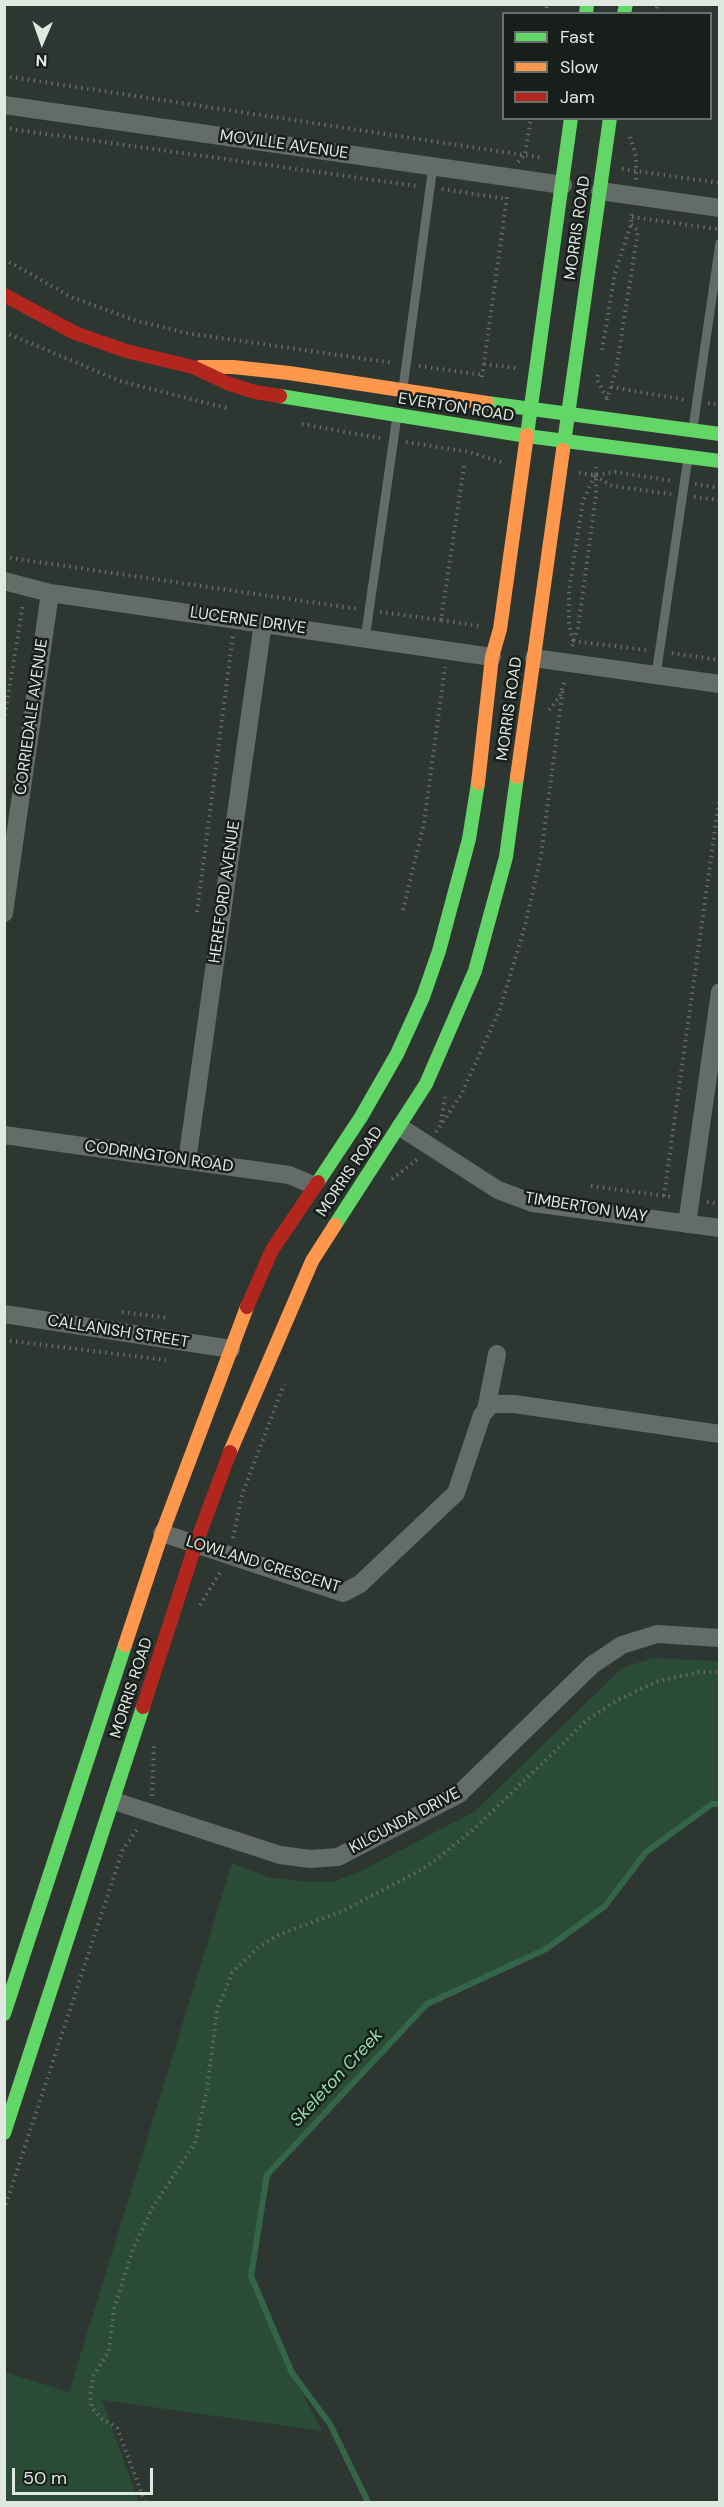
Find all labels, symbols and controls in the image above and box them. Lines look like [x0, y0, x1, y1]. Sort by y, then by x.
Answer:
north arrow [12, 12, 72, 72]
legend [502, 12, 712, 120]
text: Fast [560, 25, 595, 49]
text: N [35, 50, 48, 71]
text: Slow [560, 55, 599, 79]
text: Jam [560, 85, 595, 109]
street label: MOVILLE AVENUE [219, 126, 349, 164]
street label: MORRIS ROAD [561, 175, 595, 281]
street label: EVERTON ROAD [397, 389, 515, 427]
street label: LUCERNE DRIVE [189, 603, 307, 639]
street label: CORRIEDALE AVENUE [12, 638, 52, 796]
street label: MORRIS ROAD [493, 656, 527, 762]
street label: HEREFORD AVENUE [206, 820, 244, 964]
street label: MORRIS ROAD [313, 1123, 387, 1221]
street label: CODRINGTON ROAD [83, 1137, 235, 1177]
street label: TIMBERTON WAY [523, 1189, 649, 1227]
street label: CALLANISH STREET [46, 1311, 190, 1353]
street label: LOWLAND CRESCENT [184, 1532, 342, 1598]
street label: MORRIS ROAD [107, 1635, 157, 1741]
street label: KILCUNDA DRIVE [346, 1784, 464, 1858]
water label: Skeleton Creek [286, 2025, 388, 2131]
scale bar [15, 2456, 156, 2494]
text: 50 m [23, 2466, 67, 2490]

